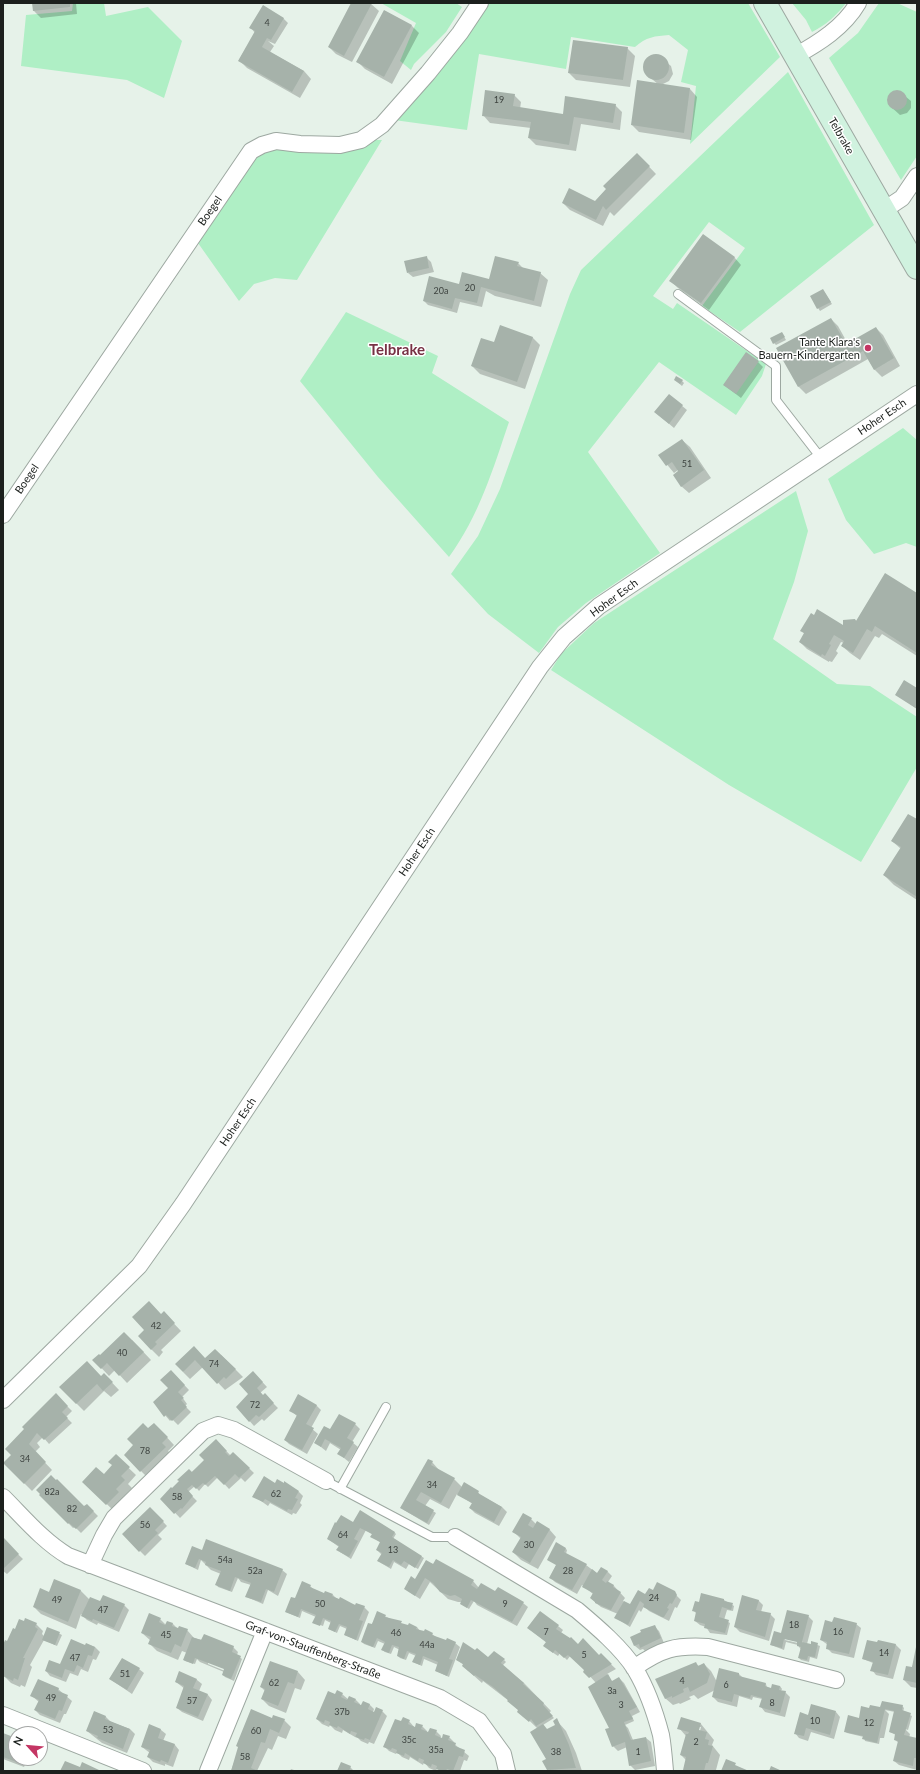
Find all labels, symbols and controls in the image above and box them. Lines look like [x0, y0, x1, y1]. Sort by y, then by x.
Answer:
house number: 4 [264, 18, 270, 28]
house number: 19 [494, 95, 504, 105]
street label: Telbrake [825, 115, 857, 157]
street label: Boegel [195, 194, 225, 228]
house number: 20 [465, 283, 475, 293]
house number: 20a [434, 286, 448, 296]
place label: Tante Klara's Bauern-Kindergarten [758, 335, 860, 361]
district label: Telbrake [369, 341, 425, 359]
marker: Tante Klara's Bauern-Kindergarten [863, 343, 873, 353]
street label: Hoher Esch [855, 396, 909, 438]
house number: 51 [682, 459, 692, 469]
street label: Boegel [12, 462, 42, 496]
street label: Hoher Esch [588, 576, 640, 620]
street label: Hoher Esch [396, 825, 438, 879]
street label: Hoher Esch [217, 1095, 259, 1149]
house number: 42 [151, 1321, 161, 1331]
house number: 40 [117, 1348, 127, 1358]
house number: 74 [209, 1359, 219, 1369]
house number: 72 [250, 1400, 260, 1410]
house number: 78 [140, 1446, 150, 1456]
house number: 34 [20, 1454, 30, 1464]
house number: 34 [427, 1480, 437, 1490]
house number: 82a [45, 1487, 59, 1497]
house number: 62 [271, 1489, 281, 1499]
house number: 58 [172, 1492, 182, 1502]
house number: 82 [67, 1504, 77, 1514]
house number: 56 [140, 1520, 150, 1530]
house number: 64 [338, 1530, 348, 1540]
house number: 30 [524, 1540, 534, 1550]
house number: 13 [388, 1545, 398, 1555]
house number: 54a [218, 1555, 232, 1565]
house number: 52a [248, 1566, 262, 1576]
house number: 28 [563, 1566, 573, 1576]
house number: 24 [649, 1593, 659, 1603]
house number: 49 [52, 1595, 62, 1605]
house number: 50 [315, 1599, 325, 1609]
house number: 9 [502, 1599, 508, 1609]
house number: 47 [98, 1605, 108, 1615]
street label: Graf-von-Stauffenberg-Straße [243, 1618, 383, 1682]
house number: 18 [789, 1620, 799, 1630]
house number: 7 [543, 1627, 549, 1637]
house number: 16 [833, 1627, 843, 1637]
house number: 46 [391, 1628, 401, 1638]
house number: 45 [161, 1630, 171, 1640]
house number: 44a [420, 1640, 434, 1650]
house number: 14 [879, 1648, 889, 1658]
house number: 5 [581, 1650, 587, 1660]
house number: 47 [70, 1653, 80, 1663]
house number: 51 [120, 1669, 130, 1679]
house number: 4 [679, 1676, 685, 1686]
house number: 62 [269, 1678, 279, 1688]
house number: 6 [723, 1680, 729, 1690]
house number: 3a [607, 1686, 617, 1696]
house number: 49 [46, 1693, 56, 1703]
house number: 57 [187, 1696, 197, 1706]
house number: 8 [769, 1698, 775, 1708]
house number: 3 [618, 1700, 624, 1710]
house number: 37b [334, 1707, 350, 1717]
house number: 10 [810, 1716, 820, 1726]
house number: 12 [864, 1718, 874, 1728]
house number: 53 [103, 1725, 113, 1735]
north arrow [8, 1726, 48, 1766]
house number: 60 [251, 1726, 261, 1736]
text: N [10, 1734, 25, 1748]
house number: 35c [402, 1735, 416, 1745]
house number: 2 [693, 1737, 699, 1747]
house number: 35a [429, 1745, 443, 1755]
house number: 38 [551, 1747, 561, 1757]
house number: 1 [635, 1747, 641, 1757]
house number: 58 [240, 1752, 250, 1762]

